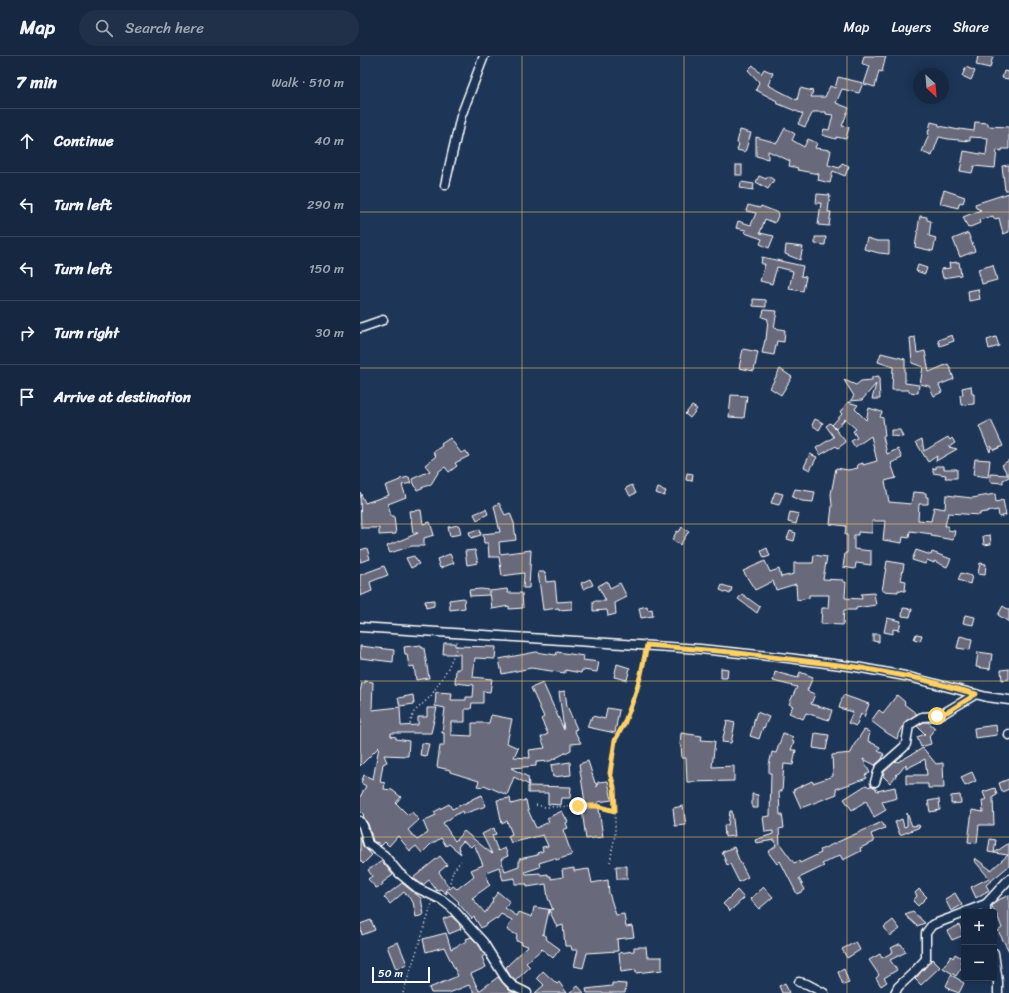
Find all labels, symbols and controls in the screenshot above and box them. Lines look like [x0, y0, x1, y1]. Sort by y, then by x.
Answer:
search box [79, 10, 359, 46]
text: Map [20, 11, 55, 44]
text: Search here [125, 15, 204, 41]
text: Map [844, 15, 869, 40]
text: Layers [891, 15, 931, 40]
text: Share [953, 15, 989, 40]
icon: search [93, 17, 115, 39]
text: 7 min [16, 67, 57, 97]
north arrow [913, 68, 949, 104]
text: Walk · 510 m [271, 71, 344, 94]
text: Continue [54, 128, 114, 154]
text: 40 m [314, 129, 344, 152]
icon: ahead [16, 130, 38, 152]
text: Turn left [54, 192, 112, 218]
text: 290 m [307, 193, 344, 216]
icon: left [16, 194, 38, 216]
text: Turn left [54, 256, 112, 282]
text: 150 m [309, 257, 344, 280]
icon: left [16, 258, 38, 280]
text: Turn right [54, 320, 119, 346]
text: 30 m [315, 321, 344, 344]
icon: right [16, 322, 38, 344]
text: Arrive at destination [54, 384, 191, 410]
icon: arrive [16, 386, 38, 408]
route start [928, 707, 946, 725]
route end [569, 797, 587, 815]
map controls [961, 909, 997, 981]
button: + [961, 909, 997, 945]
button: − [961, 945, 997, 981]
text: 50 m [378, 964, 403, 983]
scale bar [372, 965, 430, 984]

